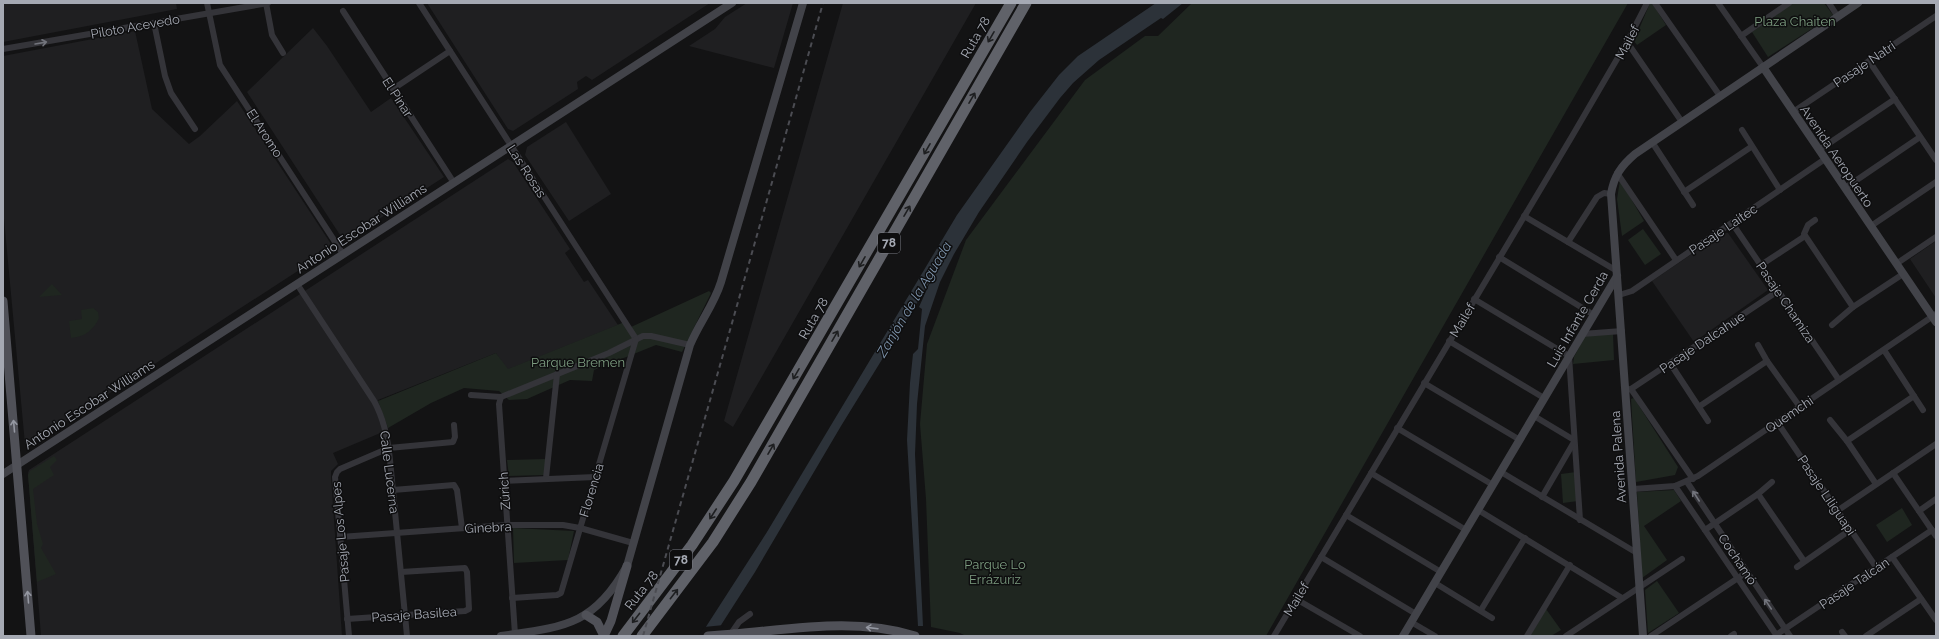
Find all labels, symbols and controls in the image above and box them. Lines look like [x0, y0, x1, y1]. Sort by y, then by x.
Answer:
street label: Piloto Acevedo [89, 11, 181, 42]
street label: Ruta 78 [958, 14, 993, 61]
park label: Plaza Chaiten [1754, 14, 1836, 29]
street label: Mailef [1612, 22, 1643, 62]
one-way arrow [987, 31, 995, 43]
one-way arrow [35, 38, 48, 46]
street label: Pasaje Natri [1831, 38, 1898, 91]
street label: El Pinar [379, 75, 416, 120]
one-way arrow [968, 92, 976, 104]
street label: Avenida Aeropuerto [1797, 103, 1876, 210]
street label: El Aromo [243, 106, 286, 160]
street label: Las Rosas [504, 142, 549, 200]
one-way arrow [922, 143, 930, 155]
street label: Antonio Escobar Williams [293, 181, 429, 276]
street label: Pasaje Laitec [1686, 201, 1760, 258]
one-way arrow [903, 205, 911, 217]
road number: 78 [878, 233, 900, 253]
water label: Zanjón de la Aguada [873, 239, 955, 360]
one-way arrow [857, 256, 865, 268]
street label: Pasaje Chamiza [1753, 259, 1818, 346]
street label: Luis Infante Cerda [1544, 268, 1611, 370]
street label: Ruta 78 [796, 295, 831, 342]
street label: Mailef [1447, 300, 1479, 340]
street label: Pasaje Dalcahue [1657, 308, 1748, 376]
one-way arrow [832, 330, 840, 342]
park label: Parque Bremen [531, 355, 625, 370]
street label: Antonio Escobar Williams [21, 357, 157, 452]
one-way arrow [792, 368, 800, 380]
street label: Quemchi [1762, 393, 1816, 436]
street label: Avenida Palena [1608, 410, 1629, 504]
one-way arrow [10, 420, 17, 433]
street label: Calle Lucerna [377, 430, 402, 514]
one-way arrow [768, 443, 775, 455]
street label: Pasaje Liliguapi [1794, 453, 1859, 538]
street label: Florencia [576, 461, 607, 519]
street label: Zúrich [496, 472, 513, 510]
street label: Pasaje Los Alpes [329, 481, 352, 583]
one-way arrow [1692, 490, 1700, 501]
one-way arrow [709, 508, 717, 519]
street label: Ginebra [464, 519, 512, 536]
street label: Cochamó [1715, 531, 1760, 588]
road number: 78 [670, 550, 692, 570]
street label: Pasaje Talcán [1817, 555, 1892, 612]
park label: Parque Lo Errázuriz [964, 557, 1026, 587]
street label: Ruta 78 [621, 568, 661, 613]
street label: Mailef [1281, 579, 1313, 619]
one-way arrow [670, 588, 679, 599]
one-way arrow [24, 591, 32, 604]
one-way arrow [1764, 598, 1772, 609]
street label: Pasaje Basilea [371, 604, 457, 625]
one-way arrow [632, 613, 641, 624]
one-way arrow [866, 624, 879, 632]

